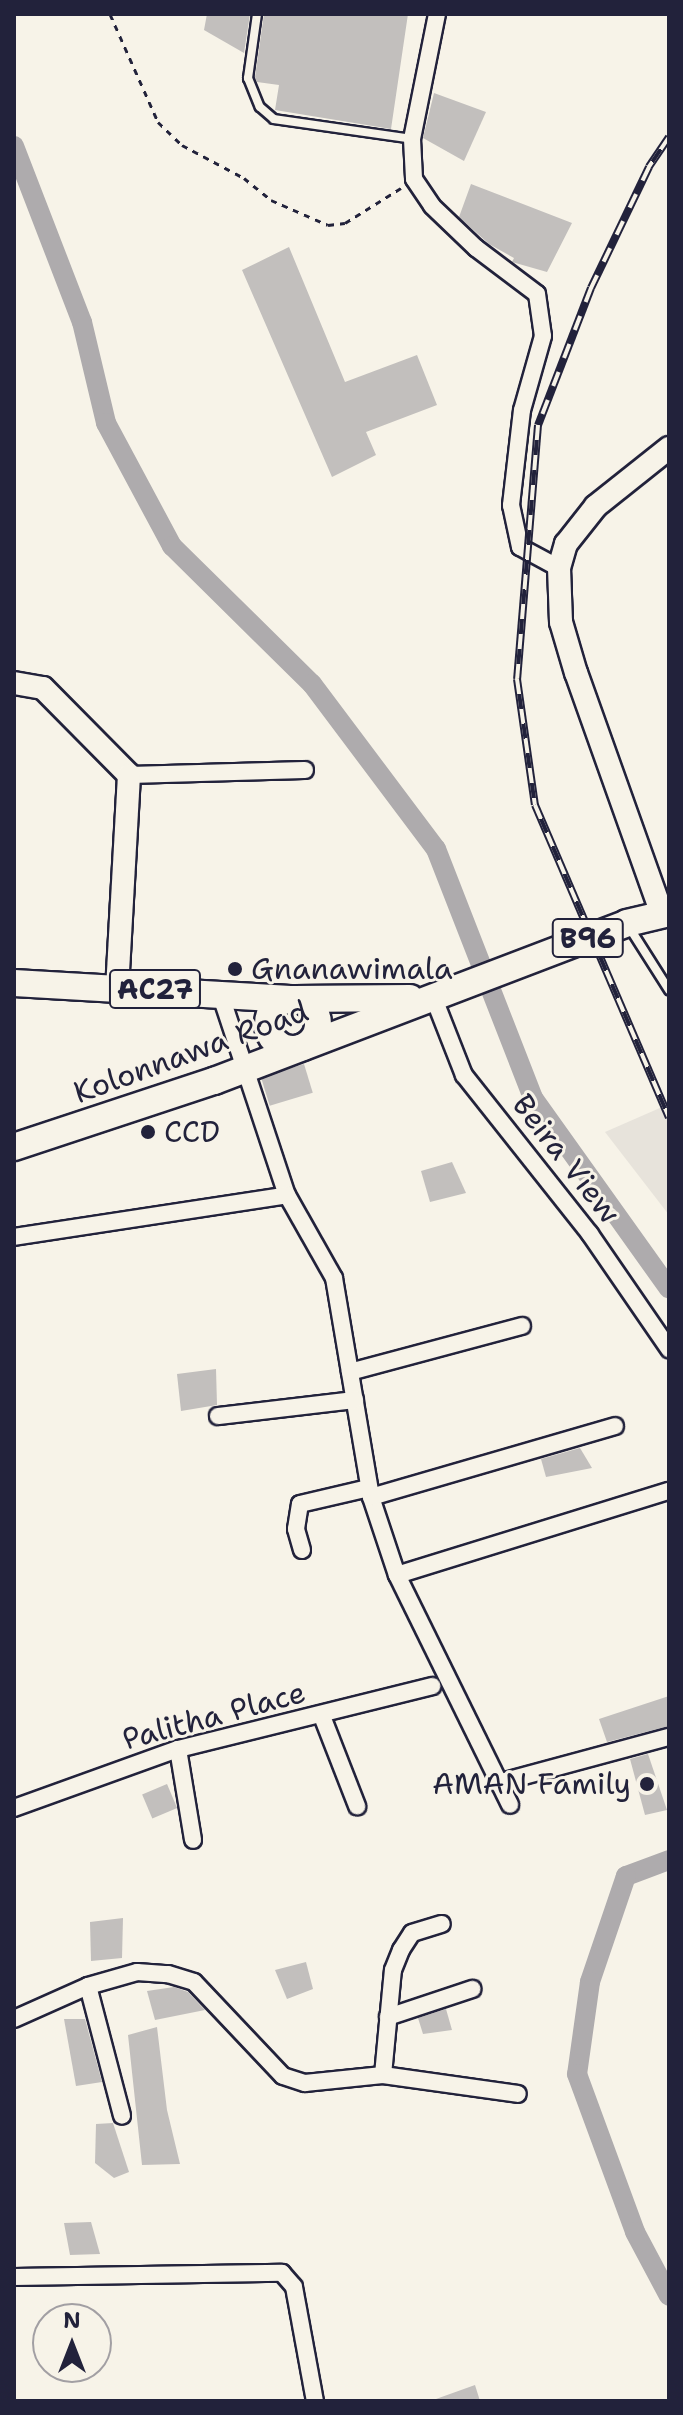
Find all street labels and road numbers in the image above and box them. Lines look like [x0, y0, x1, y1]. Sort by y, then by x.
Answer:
road number: B96 [550, 914, 626, 962]
road number: AC27 [107, 965, 203, 1013]
street label: Kolonnawa Road [69, 993, 313, 1111]
street label: Beira View [504, 1087, 628, 1231]
street label: Palitha Place [119, 1674, 309, 1758]

